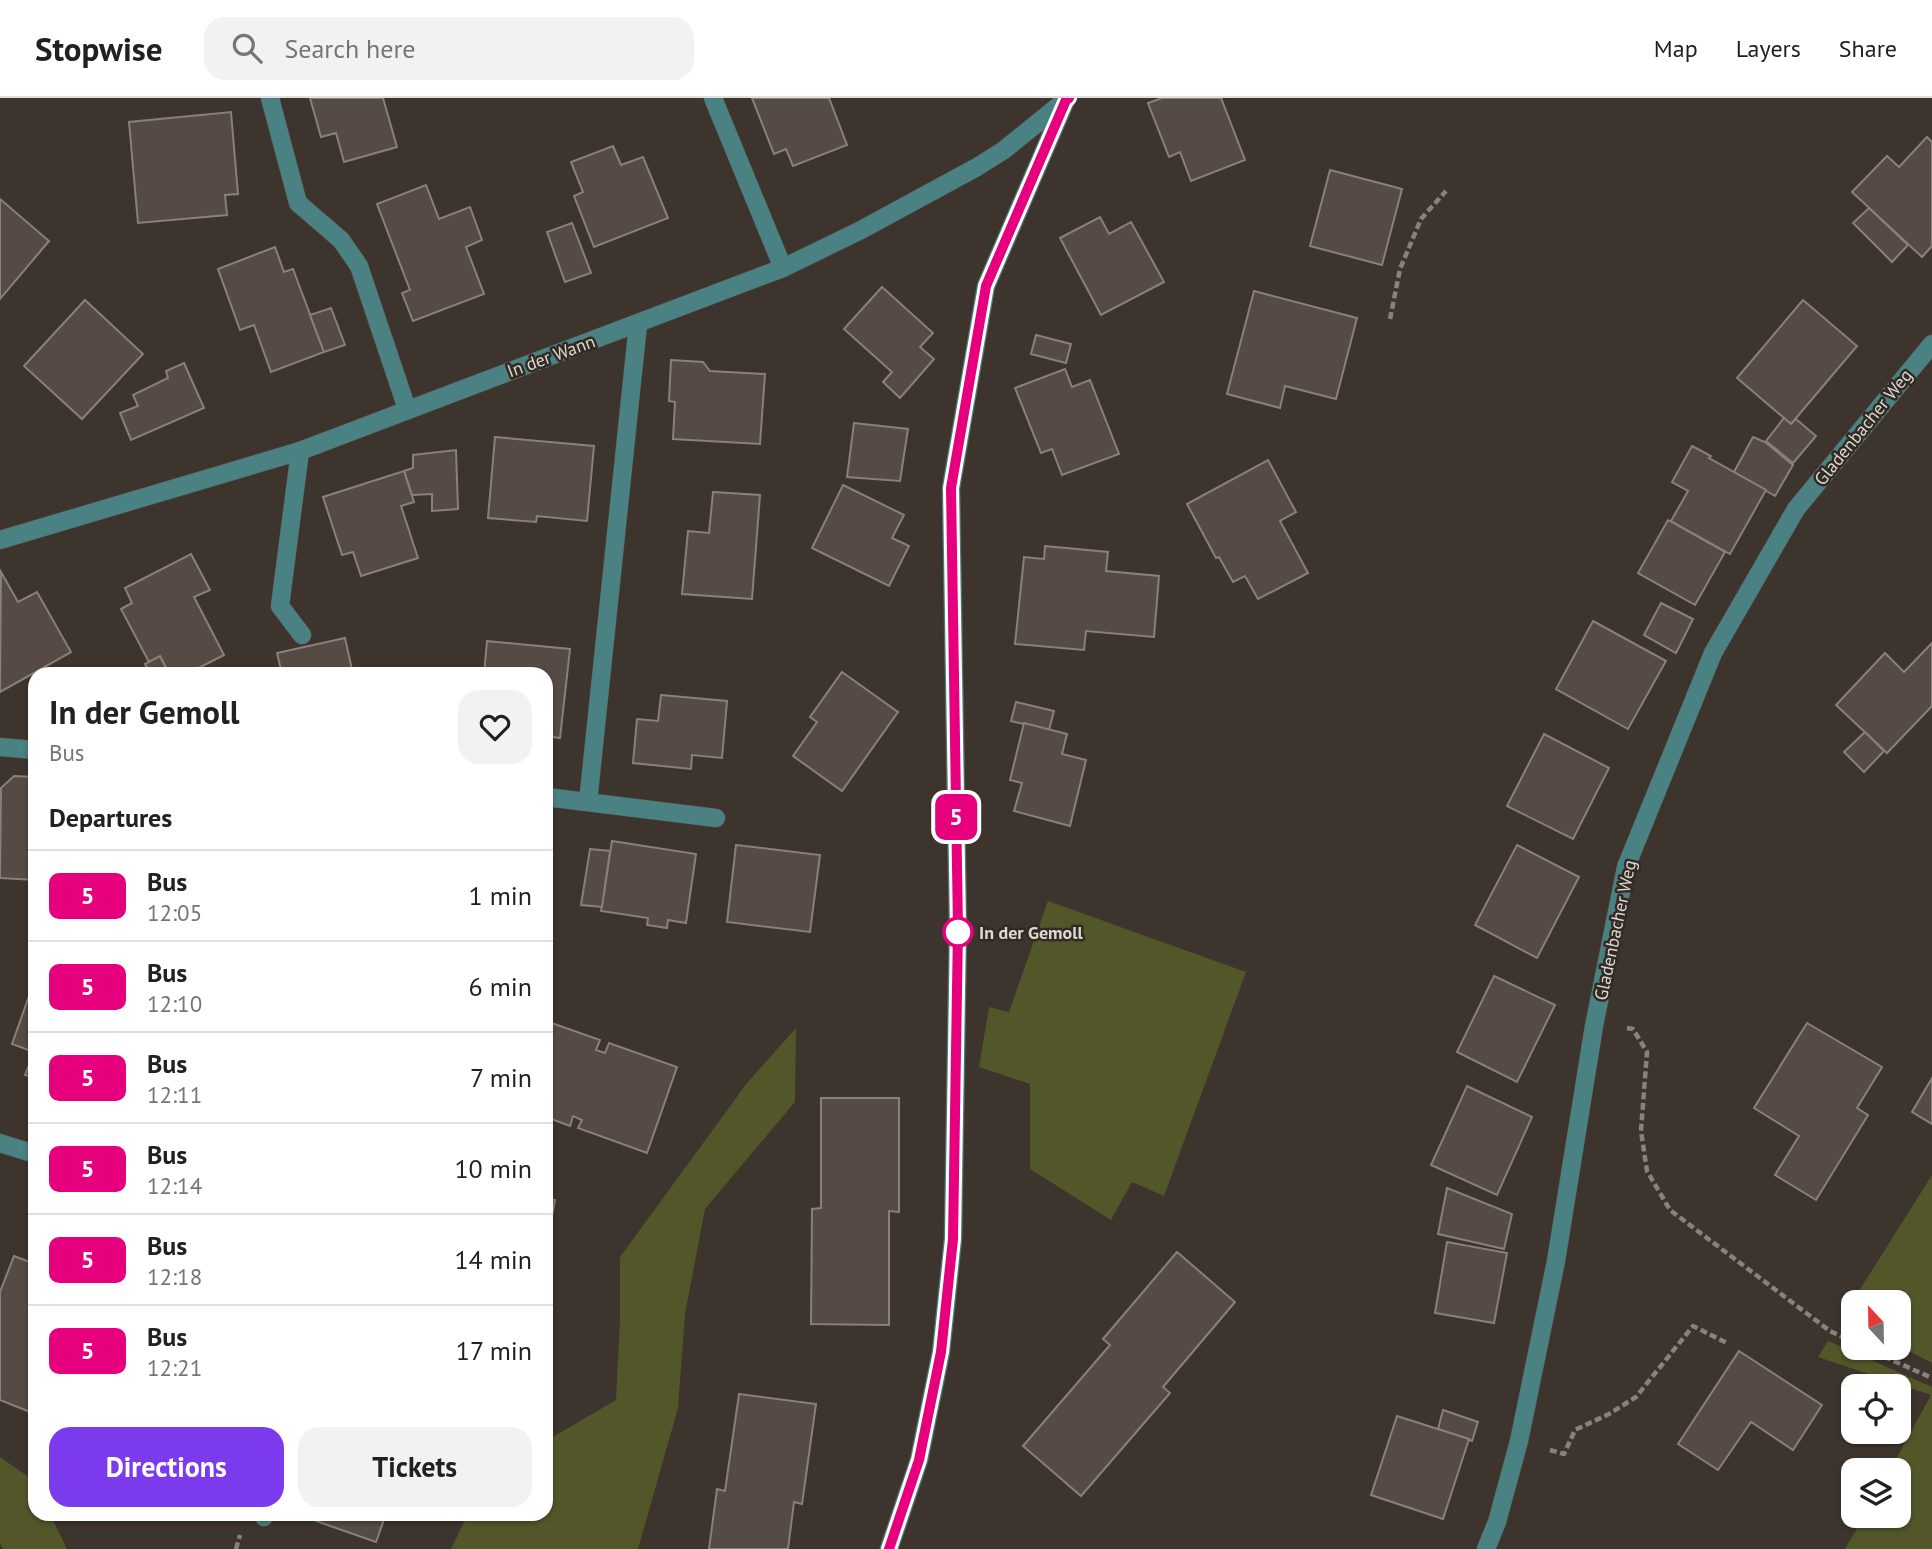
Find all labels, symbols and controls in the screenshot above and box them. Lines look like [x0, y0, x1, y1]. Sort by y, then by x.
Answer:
search box [204, 17, 694, 80]
text: Stopwise [35, 27, 162, 70]
icon: search [228, 29, 266, 67]
text: Search here [284, 32, 416, 65]
text: Map [1654, 33, 1698, 64]
text: Layers [1736, 33, 1801, 64]
text: Share [1839, 33, 1897, 64]
street label: In der Wann [504, 329, 598, 383]
street label: Gladenbacher Weg [1809, 364, 1917, 490]
text: In der Gemoll [49, 690, 239, 733]
button: heart [458, 690, 532, 764]
text: Bus [49, 738, 85, 767]
line badge: 5 [933, 794, 979, 840]
text: Departures [49, 801, 172, 834]
text: 5 [949, 801, 963, 832]
street label: Gladenbacher Weg [1589, 858, 1641, 1002]
text: Bus [147, 865, 187, 898]
text: 1 min [469, 879, 532, 912]
text: 5 [81, 880, 94, 911]
text: 12:05 [147, 898, 202, 927]
marker: In der Gemoll [943, 917, 973, 947]
place label: In der Gemoll [979, 921, 1084, 944]
text: Bus [147, 956, 187, 989]
text: 6 min [469, 970, 532, 1003]
text: 5 [81, 971, 94, 1002]
text: 12:10 [147, 989, 202, 1018]
text: Bus [147, 1047, 187, 1080]
text: 7 min [470, 1061, 532, 1094]
text: 5 [81, 1062, 94, 1093]
text: 12:11 [147, 1080, 202, 1109]
text: Bus [147, 1138, 187, 1171]
text: 10 min [454, 1152, 532, 1185]
text: 5 [81, 1153, 94, 1184]
text: 12:14 [147, 1171, 202, 1200]
text: Bus [147, 1229, 187, 1262]
text: 14 min [454, 1243, 532, 1276]
text: 5 [81, 1244, 94, 1275]
text: 12:18 [147, 1262, 202, 1291]
north arrow [1841, 1290, 1911, 1360]
map controls [1841, 1290, 1911, 1528]
text: Bus [147, 1320, 187, 1353]
text: 17 min [456, 1334, 532, 1367]
text: 5 [81, 1335, 94, 1366]
text: 12:21 [147, 1353, 202, 1382]
button: locate [1841, 1374, 1911, 1444]
button: Directions [49, 1427, 284, 1507]
button: Tickets [298, 1427, 532, 1507]
button: layers [1841, 1458, 1911, 1528]

